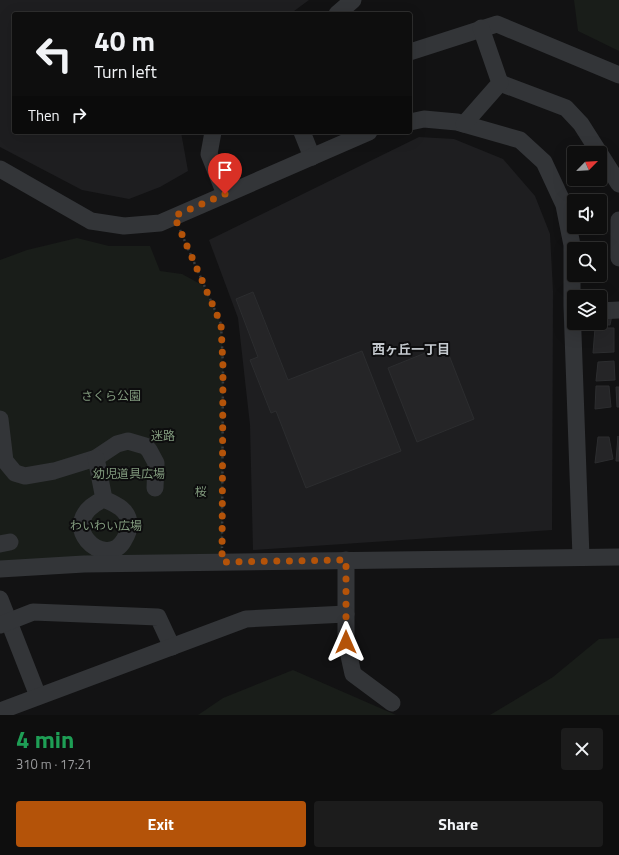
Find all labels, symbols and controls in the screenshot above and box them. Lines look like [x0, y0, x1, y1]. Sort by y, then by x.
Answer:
text: 40 m [94, 19, 155, 62]
icon: left [28, 28, 80, 80]
text: Turn left [94, 58, 157, 85]
text: Then [28, 104, 60, 127]
icon: right [68, 104, 90, 126]
north arrow [567, 146, 607, 186]
map controls [567, 146, 607, 330]
pin [208, 153, 242, 194]
icon: arrive [214, 159, 236, 181]
button: sound [567, 194, 607, 234]
button: search [567, 242, 607, 282]
button: layers [567, 290, 607, 330]
district label: 西ヶ丘一丁目 [372, 339, 450, 359]
park label: さくら公園 [81, 386, 141, 405]
park label: 迷路 [151, 426, 175, 445]
park label: 幼児道具広場 [93, 464, 165, 483]
park label: 桜 [195, 482, 207, 501]
park label: わいわい広場 [70, 516, 142, 535]
position arrow [325, 621, 367, 663]
text: 4 min [16, 721, 74, 757]
button: close [561, 728, 603, 770]
text: 310 m · 17:21 [16, 754, 92, 774]
button: Exit [16, 801, 306, 847]
button: Share [314, 801, 603, 847]

